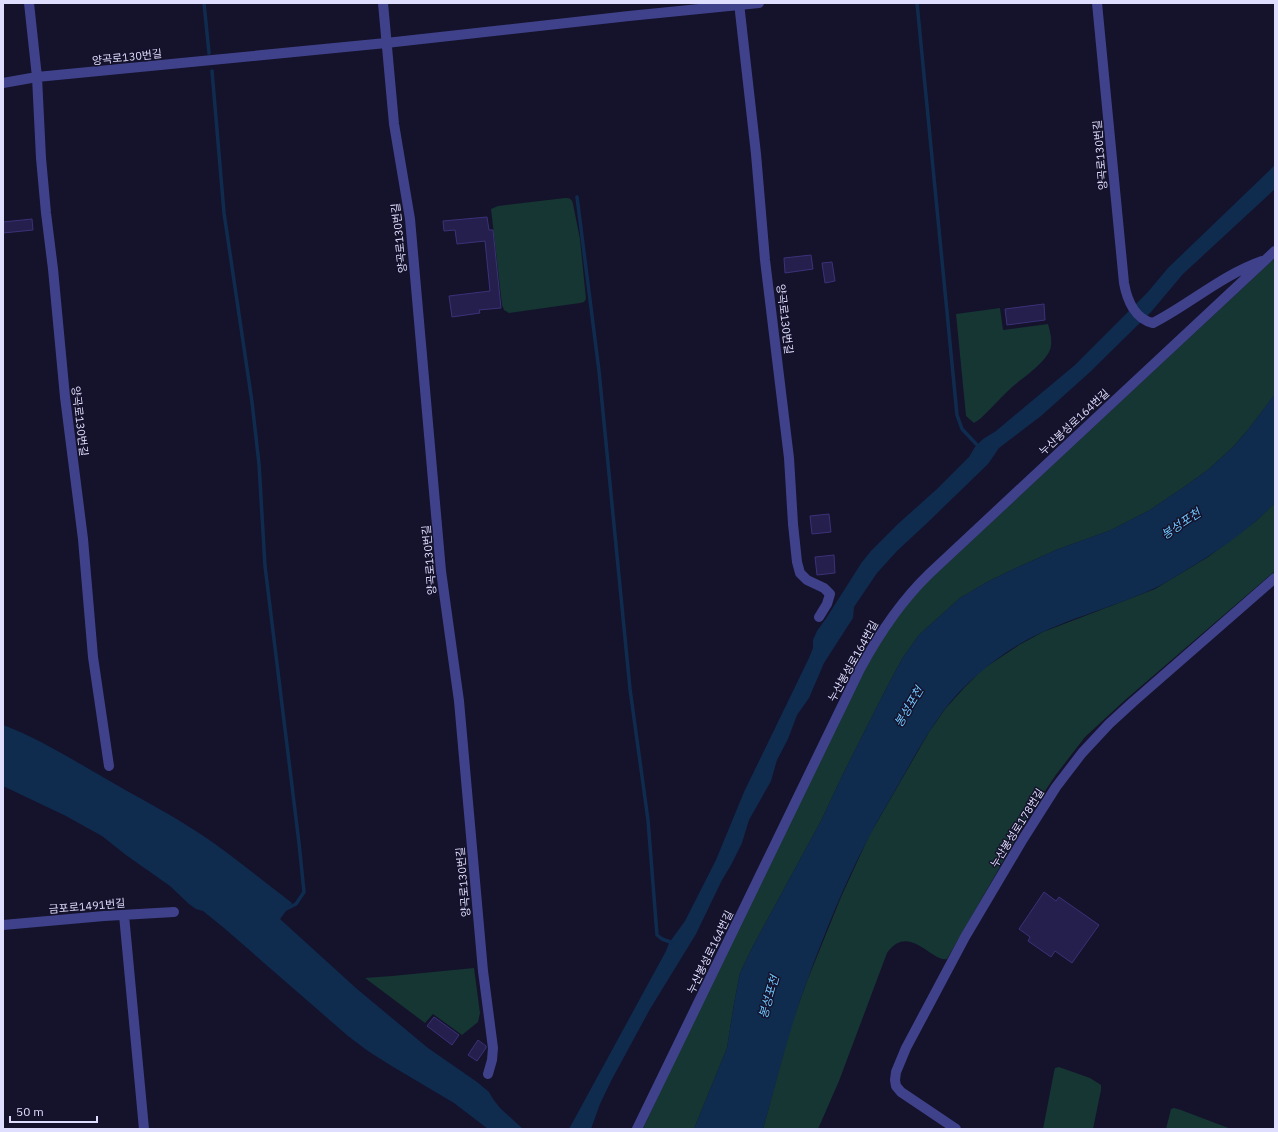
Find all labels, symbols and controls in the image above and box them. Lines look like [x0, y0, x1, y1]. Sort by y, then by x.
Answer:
street label: 양곡로130번길 [91, 46, 163, 68]
street label: 양곡로130번길 [1090, 119, 1110, 191]
street label: 양곡로130번길 [388, 202, 410, 274]
street label: 양곡로130번길 [774, 283, 796, 355]
street label: 양곡로130번길 [69, 385, 91, 457]
street label: 누산봉성로164번길 [1036, 386, 1112, 458]
water label: 봉성포천 [1158, 504, 1205, 542]
street label: 양곡로130번길 [419, 524, 439, 596]
street label: 누산봉성로164번길 [825, 618, 881, 704]
water label: 봉성포천 [891, 682, 927, 730]
street label: 누산봉성로178번길 [987, 786, 1047, 870]
street label: 양곡로130번길 [453, 846, 473, 918]
street label: 금포로1491번길 [48, 896, 126, 916]
street label: 누산봉성로164번길 [684, 908, 736, 996]
water label: 봉성포천 [755, 972, 782, 1020]
scale bar [10, 1098, 97, 1124]
text: 50 m [16, 1104, 44, 1119]

